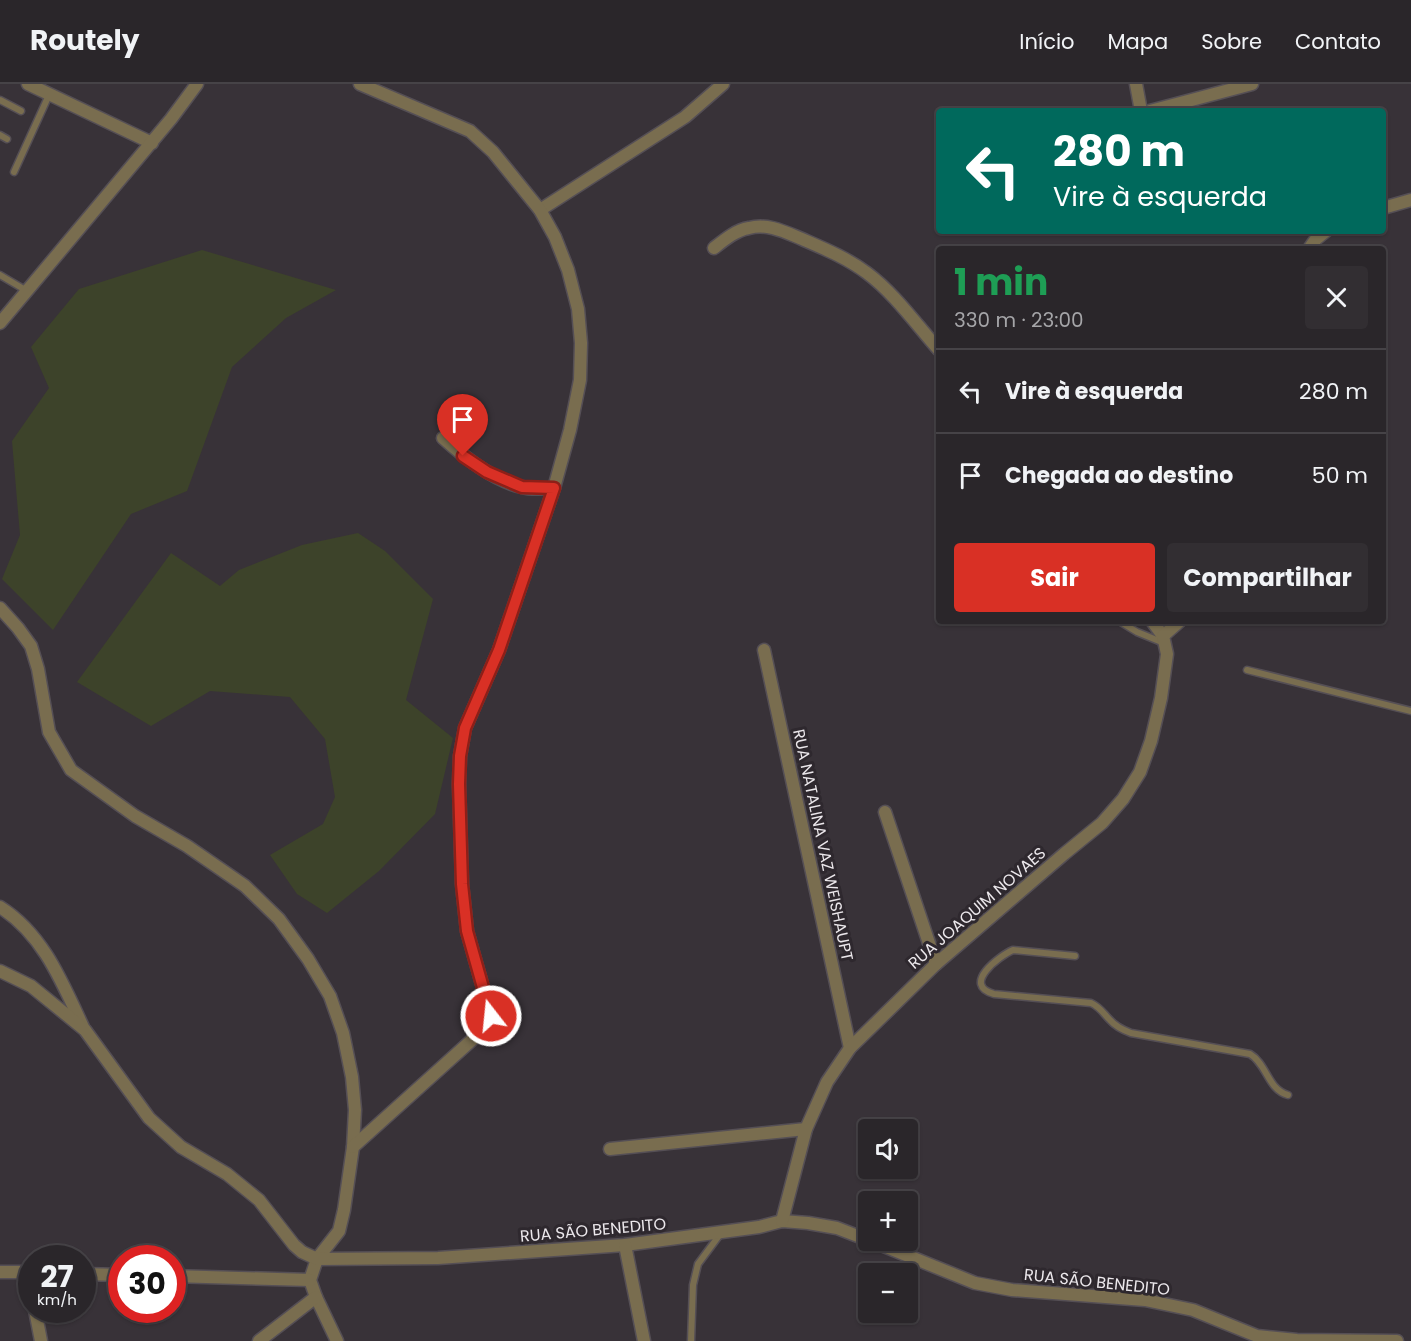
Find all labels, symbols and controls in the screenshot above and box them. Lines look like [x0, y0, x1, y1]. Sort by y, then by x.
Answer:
text: Routely [30, 21, 140, 60]
text: Início [1019, 27, 1074, 56]
text: Mapa [1107, 27, 1168, 56]
text: Sobre [1201, 27, 1262, 56]
text: Contato [1295, 27, 1381, 56]
text: 280 m [1053, 122, 1185, 181]
icon: left [954, 132, 1032, 210]
text: Vire à esquerda [1053, 178, 1267, 215]
text: 1 min [954, 257, 1048, 308]
button: close [1305, 266, 1368, 329]
text: 330 m · 23:00 [954, 306, 1084, 334]
icon: left [954, 375, 987, 408]
text: Vire à esquerda [1005, 376, 1183, 407]
text: 280 m [1299, 376, 1368, 407]
pin [437, 394, 488, 456]
icon: arrive [446, 403, 479, 436]
icon: arrive [954, 459, 987, 492]
text: Chegada ao destino [1005, 460, 1233, 491]
text: 50 m [1312, 460, 1368, 491]
button: Sair [954, 543, 1155, 612]
button: Compartilhar [1167, 543, 1368, 612]
street label: RUA NATALINA VAZ WEISHAUPT [787, 727, 859, 963]
street label: RUA JOAQUIM NOVAES [903, 842, 1051, 974]
position arrow [459, 984, 523, 1048]
map controls [858, 1119, 918, 1323]
button: sound [858, 1119, 918, 1179]
button: + [858, 1191, 918, 1251]
street label: RUA SÃO BENEDITO [519, 1212, 667, 1248]
speed limit sign: 30 [108, 1245, 186, 1323]
text: 27 [40, 1255, 74, 1298]
button: − [858, 1263, 918, 1323]
street label: RUA SÃO BENEDITO [1023, 1263, 1171, 1301]
text: km/h [37, 1289, 77, 1310]

